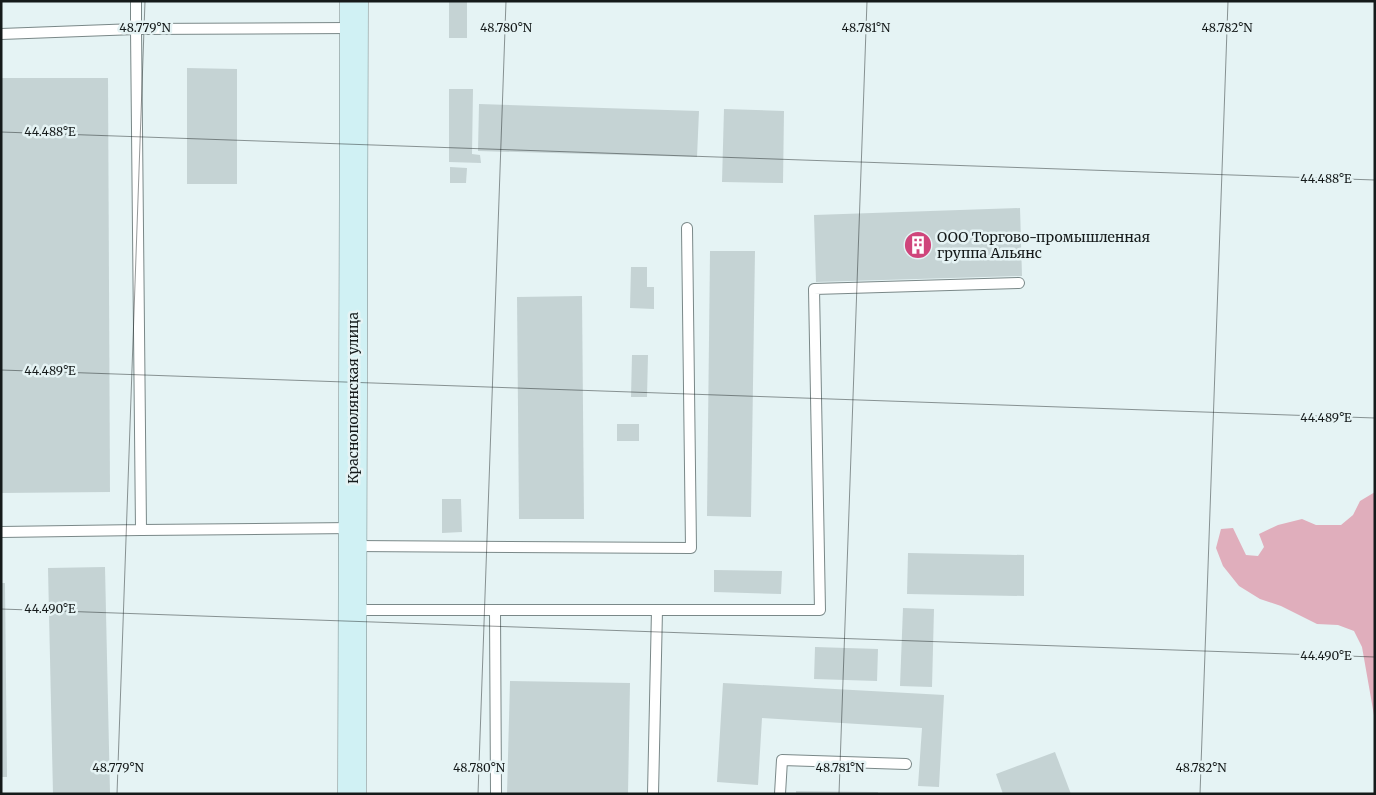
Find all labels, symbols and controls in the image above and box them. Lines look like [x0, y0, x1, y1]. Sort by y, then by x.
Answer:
text: 48.779°N [119, 20, 171, 35]
text: 48.780°N [480, 20, 533, 35]
text: 48.781°N [842, 20, 891, 35]
text: 48.782°N [1201, 20, 1253, 35]
text: 44.488°E [24, 124, 76, 139]
text: 44.488°E [1300, 171, 1352, 186]
place label: ООО Торгово-промышленная группа Альянс [937, 228, 1150, 262]
building icon: ООО Торгово-промышленная группа Альянс [903, 230, 933, 260]
street label: Краснополянская улица [344, 312, 362, 484]
text: 44.489°E [24, 363, 76, 378]
text: 44.489°E [1300, 410, 1352, 425]
text: 44.490°E [24, 601, 76, 616]
text: 44.490°E [1300, 648, 1352, 663]
text: 48.779°N [92, 760, 144, 775]
text: 48.780°N [453, 760, 506, 775]
text: 48.781°N [816, 760, 865, 775]
text: 48.782°N [1175, 760, 1227, 775]

